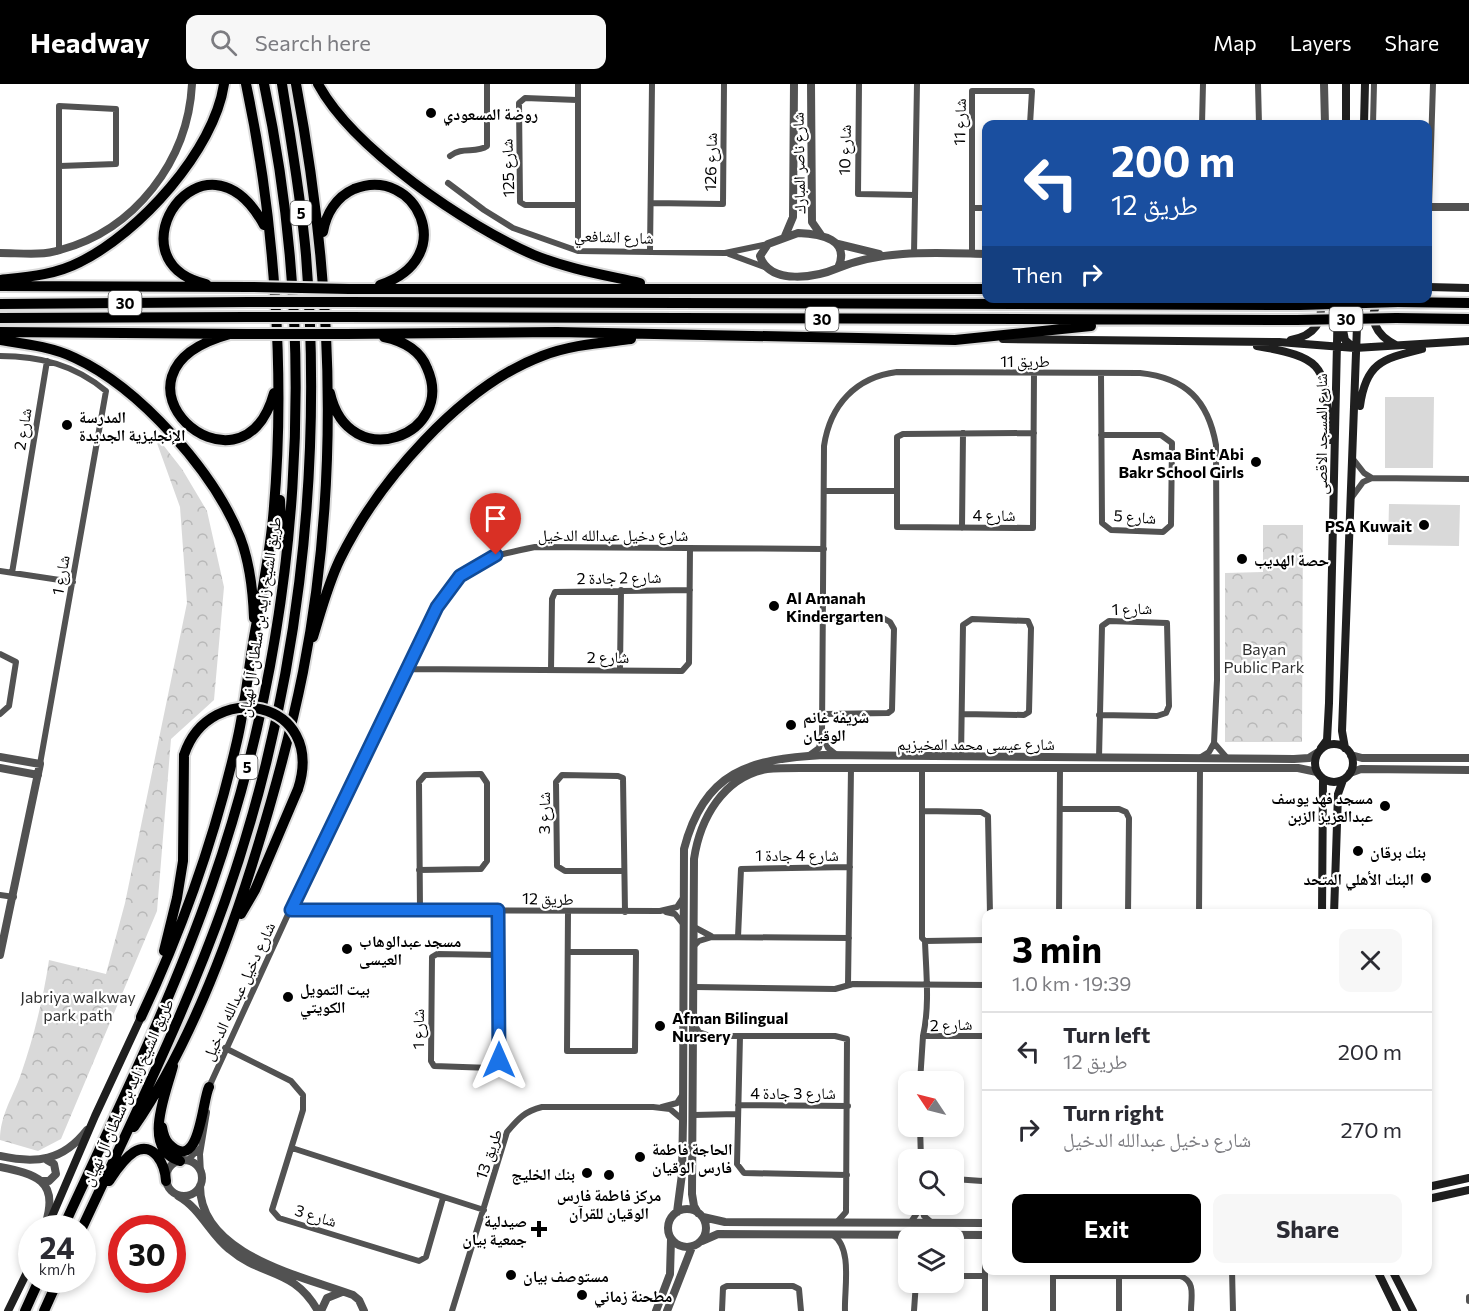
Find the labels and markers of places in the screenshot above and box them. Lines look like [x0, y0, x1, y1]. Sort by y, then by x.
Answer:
place label: روضة المسعودي [443, 104, 538, 126]
marker: روضة المسعودي [424, 106, 438, 120]
place label: المدرسة الإنجليزية الجديدة [79, 407, 186, 445]
marker: المدرسة الإنجليزية الجديدة [60, 418, 74, 432]
place label: Asmaa Bint Abi Bakr School Girls [1118, 444, 1244, 481]
marker: Asmaa Bint Abi Bakr School Girls [1249, 455, 1263, 469]
pin [470, 493, 521, 555]
place label: PSA Kuwait [1325, 516, 1412, 535]
marker: PSA Kuwait [1417, 518, 1431, 532]
place label: حصة الهديب [1254, 550, 1329, 570]
marker: حصة الهديب [1235, 552, 1249, 566]
place label: Al Amanah Kindergarten [786, 588, 883, 625]
marker: Al Amanah Kindergarten [767, 599, 781, 613]
place label: شريفة غانم الوقيان [803, 707, 869, 745]
marker: شريفة غانم الوقيان [784, 718, 798, 732]
place label: مسجد فهد يوسف عبدالعزيز الزبن [1271, 788, 1373, 826]
marker: مسجد فهد يوسف عبدالعزيز الزبن [1378, 799, 1392, 813]
place label: بنك برقان [1370, 842, 1426, 862]
marker: بنك برقان [1351, 844, 1365, 858]
place label: البنك الأهلي المتحد [1303, 869, 1414, 891]
marker: البنك الأهلي المتحد [1419, 871, 1433, 885]
place label: مسجد عبدالوهاب العيسى [359, 931, 461, 969]
marker: مسجد عبدالوهاب العيسى [340, 942, 354, 956]
place label: بيت التمويل الكويتي [300, 979, 370, 1019]
marker: بيت التمويل الكويتي [281, 990, 295, 1004]
place label: Afman Bilingual Nursery [672, 1008, 788, 1045]
marker: Afman Bilingual Nursery [653, 1019, 667, 1033]
place label: الحاجة فاطمة فارس الوقيان [652, 1139, 733, 1177]
marker: الحاجة فاطمة فارس الوقيان [633, 1150, 647, 1164]
place label: بنك الخليج [511, 1164, 575, 1185]
marker: بنك الخليج [580, 1166, 594, 1180]
marker: مركز فاطمة فارس الوقيان للقرآن [602, 1168, 616, 1182]
place label: مركز فاطمة فارس الوقيان للقرآن [557, 1185, 661, 1223]
place label: صيدلية جمعية بيان [462, 1211, 527, 1249]
marker: صيدلية جمعية بيان [532, 1222, 546, 1236]
place label: مستوصف بيان [523, 1266, 609, 1286]
marker: مستوصف بيان [504, 1268, 518, 1282]
place label: مطحنة زماني [594, 1286, 672, 1308]
marker: مطحنة زماني [575, 1288, 589, 1302]

